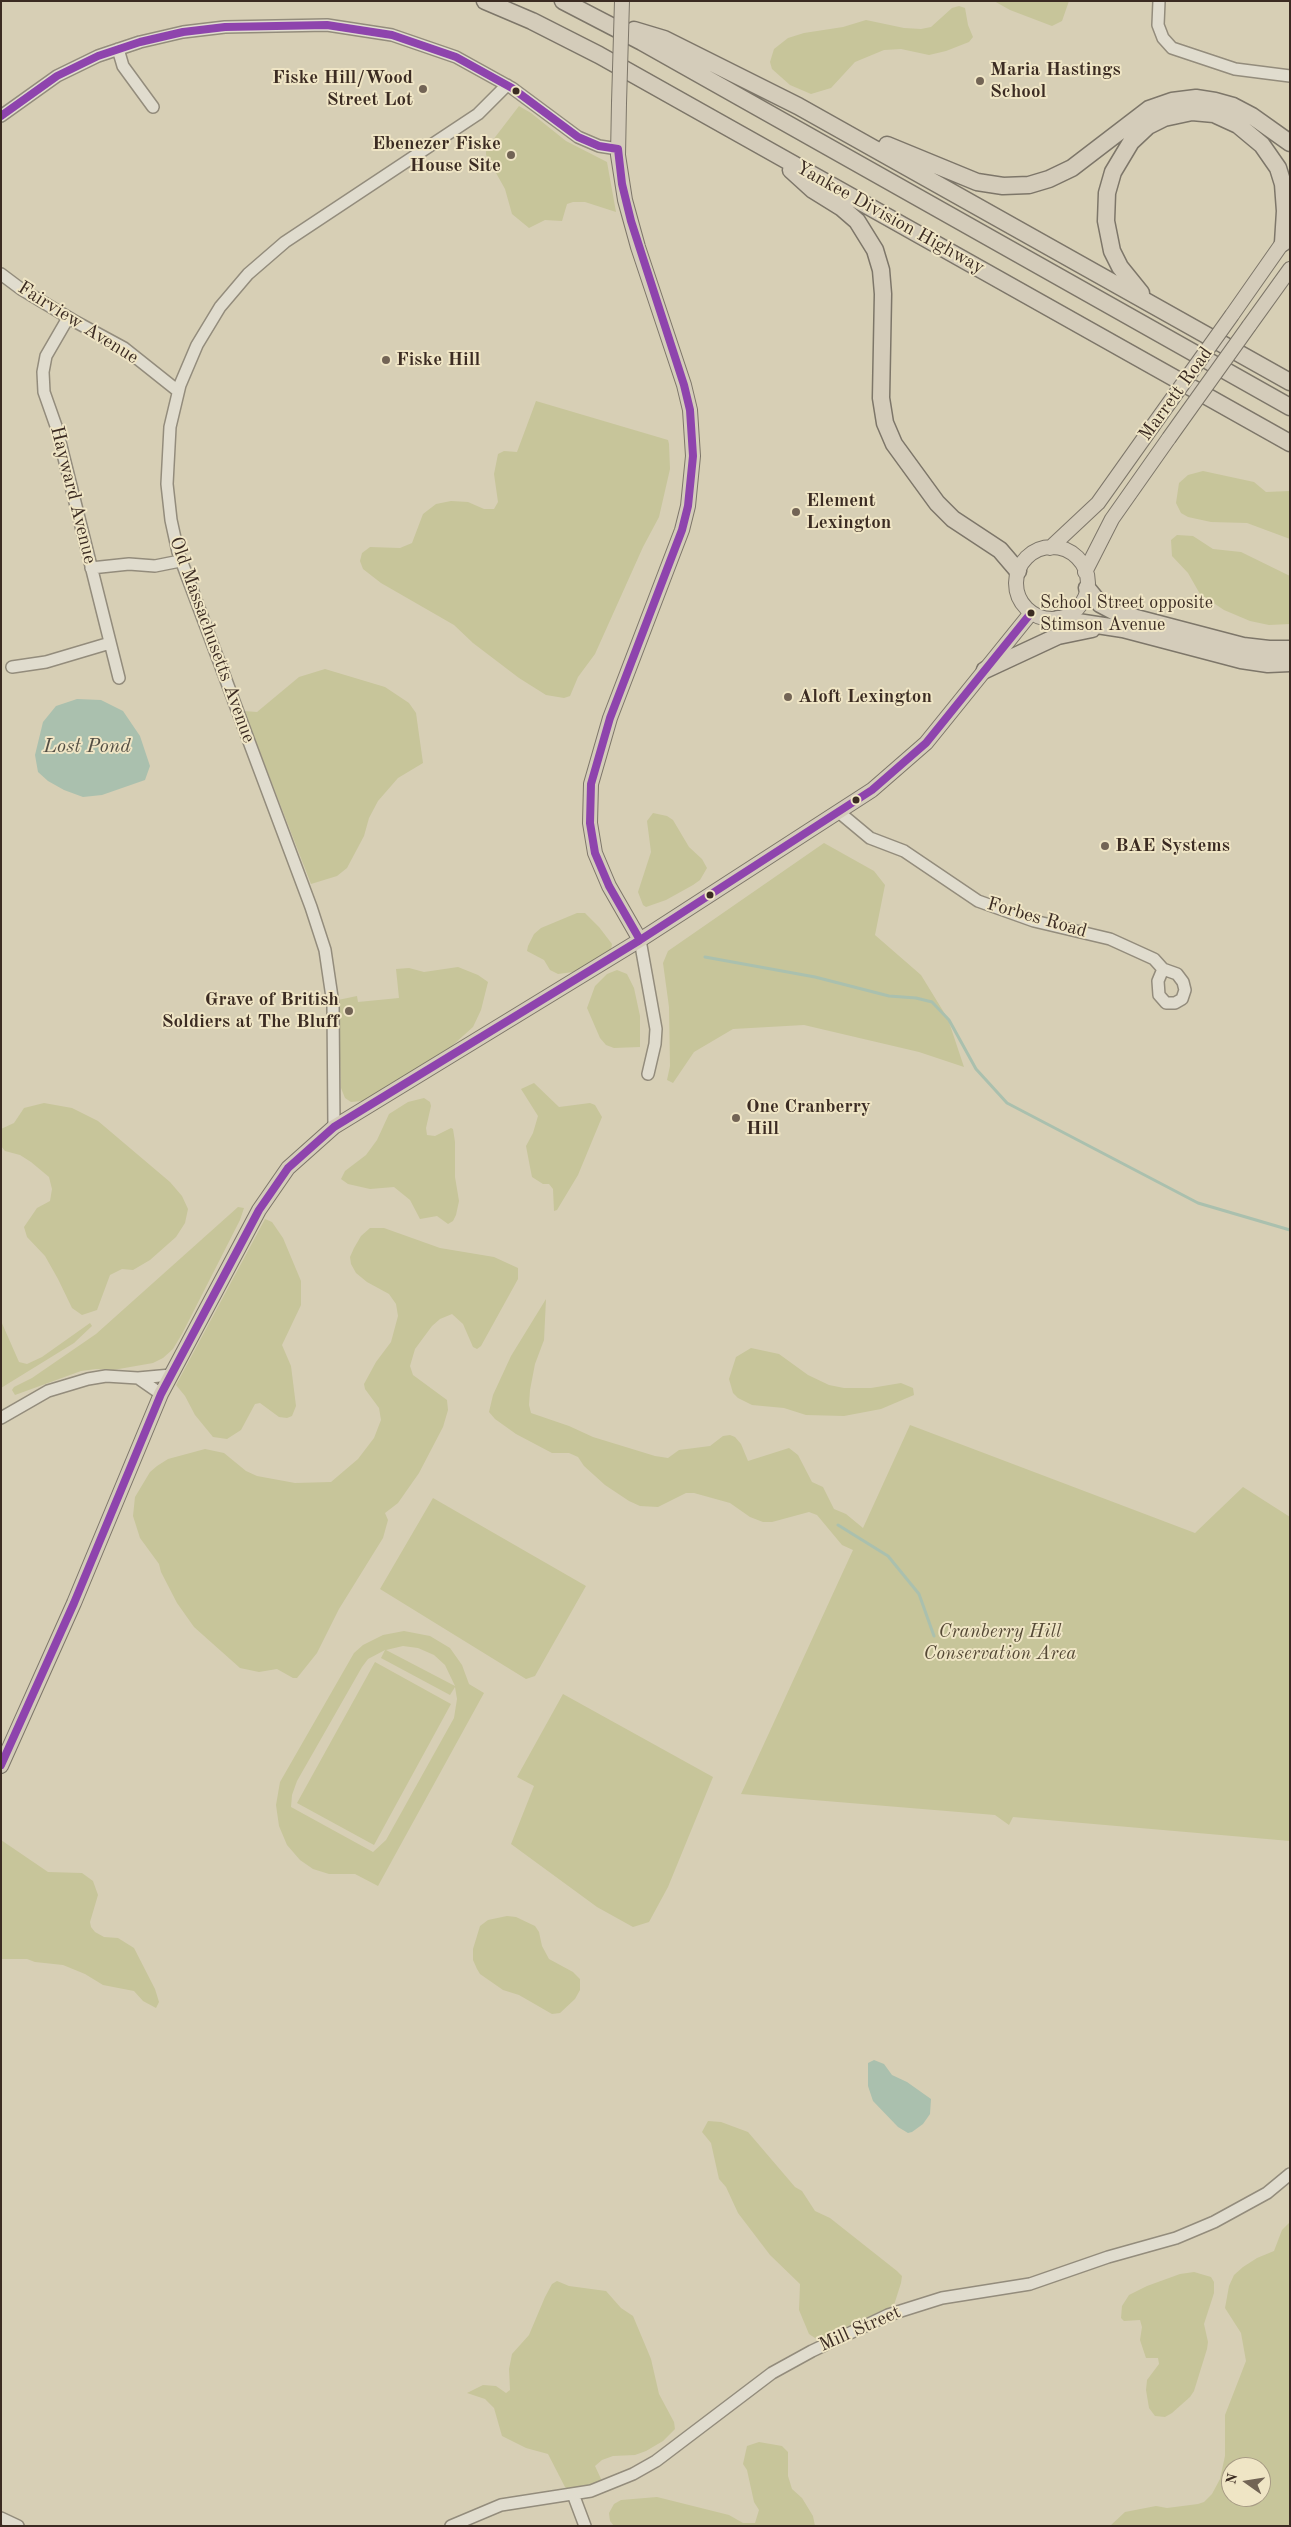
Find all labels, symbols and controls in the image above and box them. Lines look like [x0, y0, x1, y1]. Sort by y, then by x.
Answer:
place label: Maria Hastings School [990, 59, 1121, 103]
place label: Fiske Hill/Wood Street Lot [272, 67, 413, 111]
marker: Maria Hastings School [974, 75, 986, 87]
marker: Fiske Hill/Wood Street Lot [417, 83, 429, 95]
unlabelled marker [511, 86, 521, 96]
place label: Ebenezer Fiske House Site [372, 133, 501, 177]
marker: Ebenezer Fiske House Site [505, 149, 517, 161]
street label: Yankee Division Highway [792, 157, 988, 279]
street label: Fairview Avenue [13, 277, 143, 369]
street label: Marrett Road [1134, 343, 1218, 445]
place label: Fiske Hill [396, 349, 480, 371]
marker: Fiske Hill [380, 354, 392, 366]
street label: Hayward Avenue [45, 424, 101, 566]
place label: Element Lexington [806, 490, 891, 534]
marker: Element Lexington [790, 506, 802, 518]
street label: Old Massachusetts Avenue [164, 534, 260, 746]
place label: School Street opposite Stimson Avenue [1040, 592, 1213, 634]
marker: School Street opposite Stimson Avenue [1026, 608, 1036, 618]
place label: Aloft Lexington [798, 686, 932, 708]
marker: Aloft Lexington [782, 691, 794, 703]
water label: Lost Pond [43, 735, 131, 759]
unlabelled marker [851, 795, 861, 805]
place label: BAE Systems [1115, 835, 1230, 857]
marker: BAE Systems [1099, 840, 1111, 852]
unlabelled marker [705, 890, 715, 900]
street label: Forbes Road [984, 893, 1090, 943]
place label: Grave of British Soldiers at The Bluff [162, 989, 339, 1033]
marker: Grave of British Soldiers at The Bluff [343, 1005, 355, 1017]
place label: One Cranberry Hill [746, 1096, 871, 1140]
marker: One Cranberry Hill [730, 1112, 742, 1124]
park label: Cranberry Hill Conservation Area [924, 1621, 1076, 1665]
street label: Mill Street [816, 2301, 904, 2357]
north arrow [1221, 2457, 1271, 2507]
text: N [1224, 2472, 1240, 2486]

